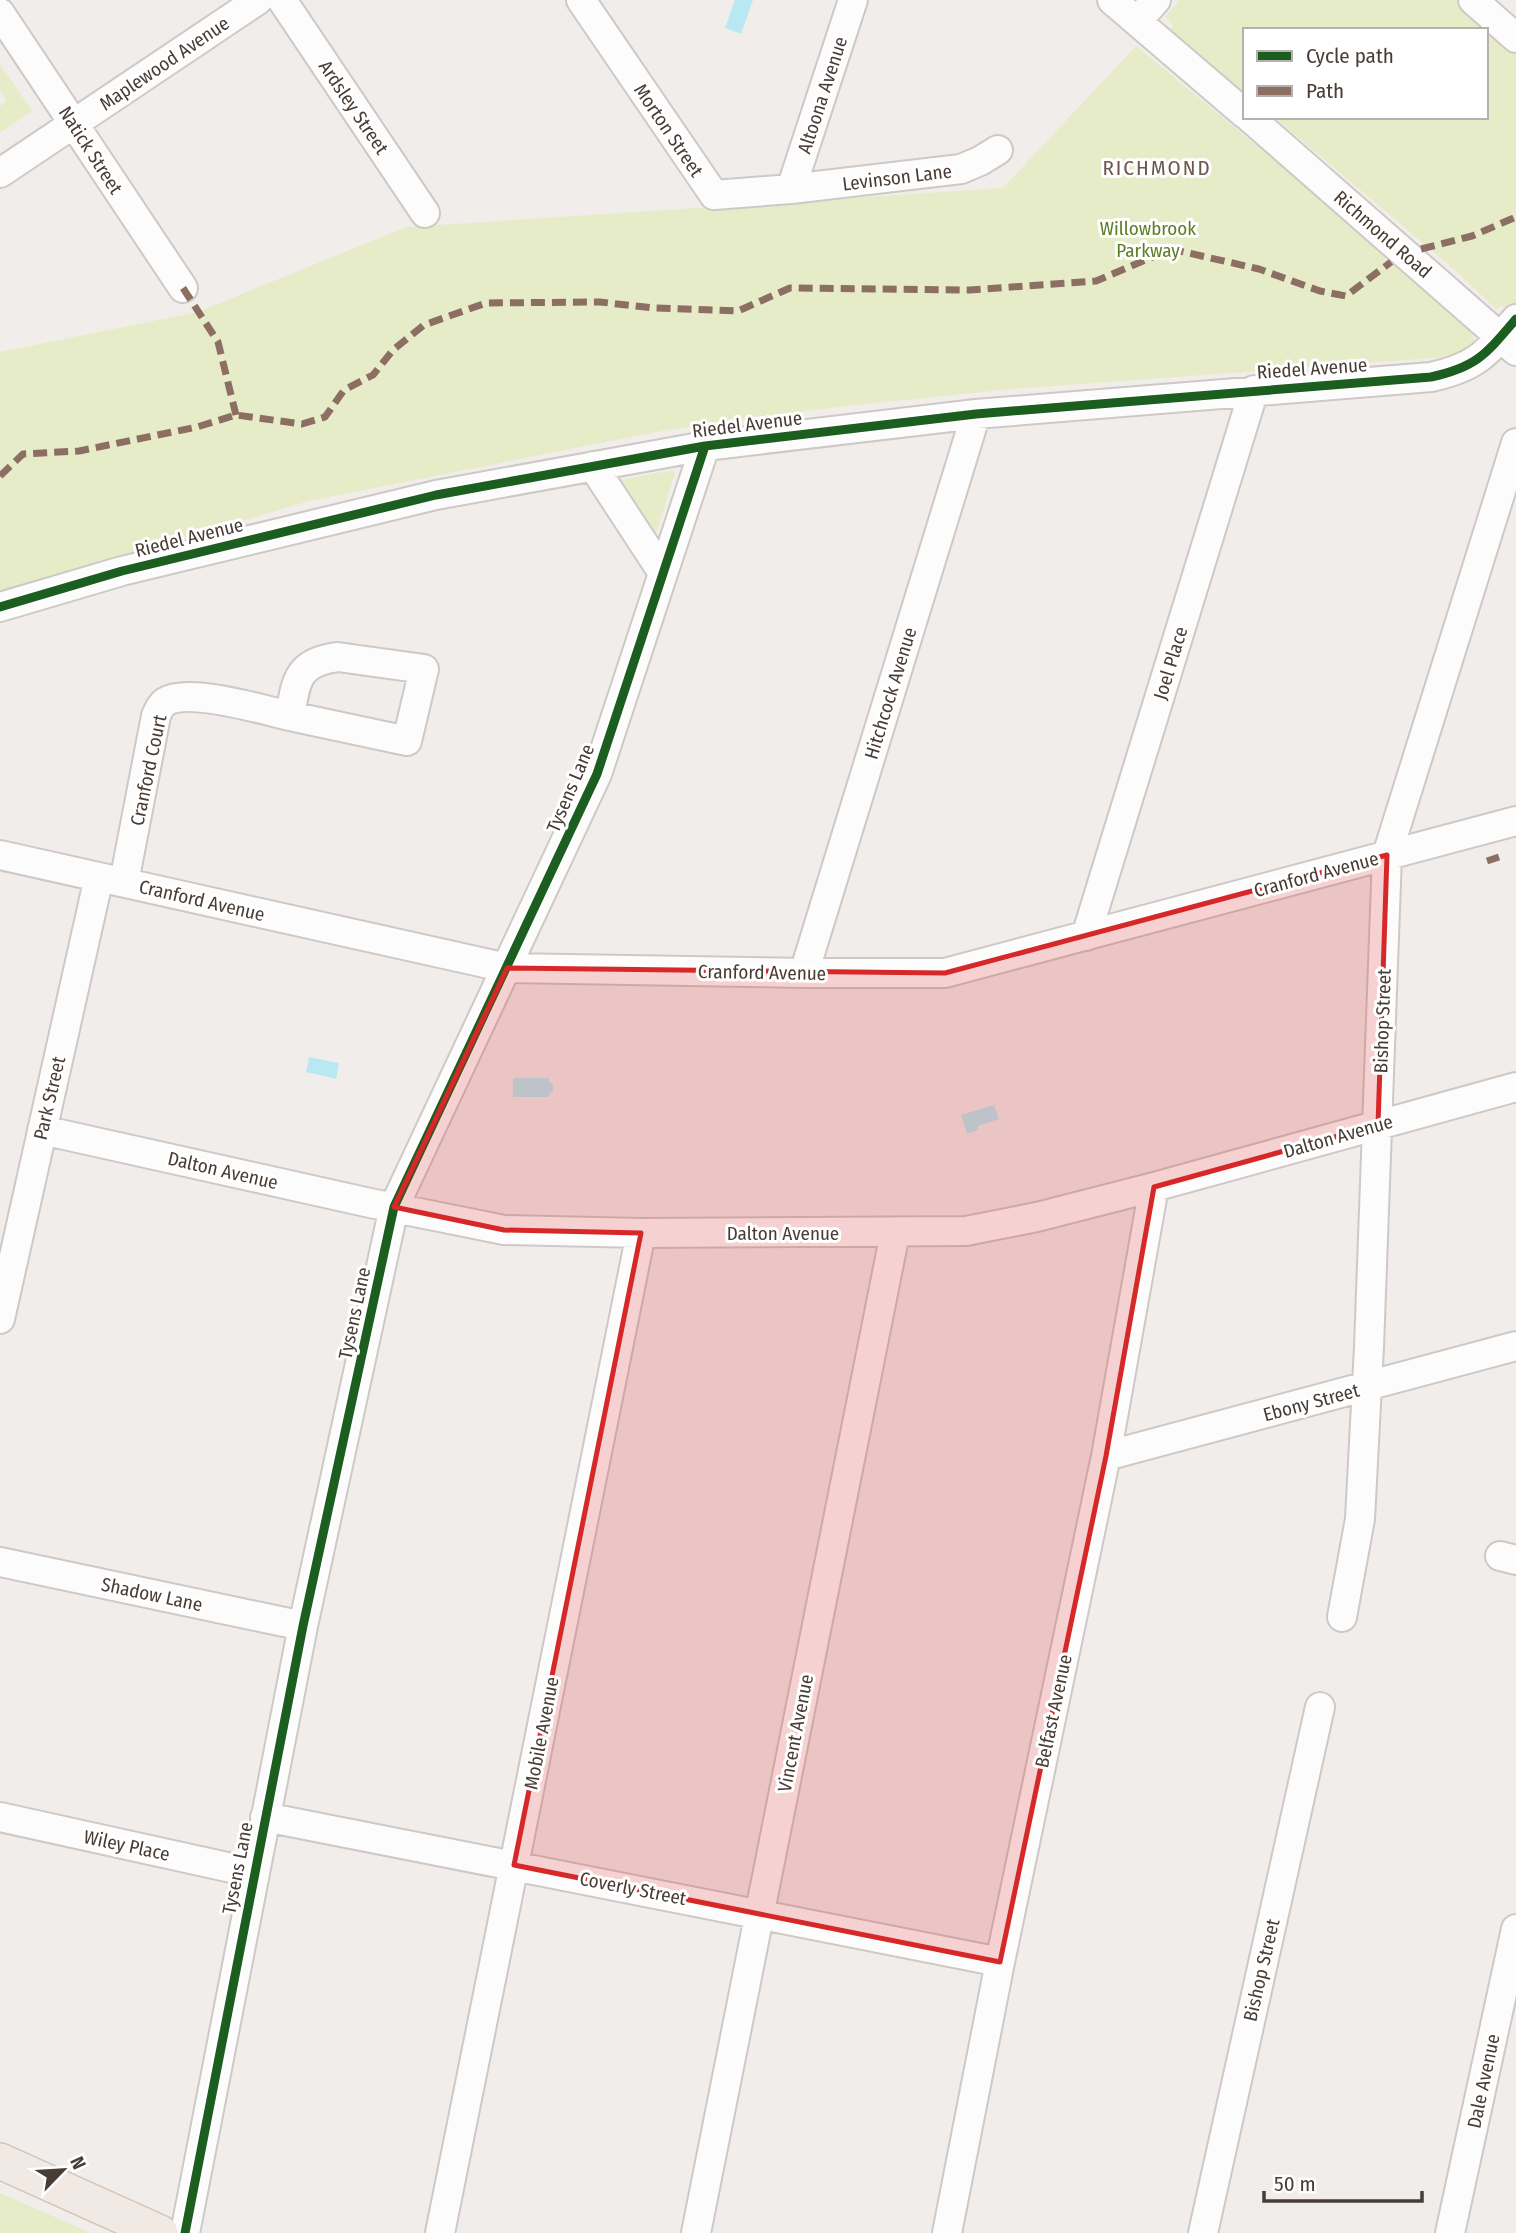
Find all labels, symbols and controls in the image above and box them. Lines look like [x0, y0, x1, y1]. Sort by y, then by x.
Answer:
street label: Maplewood Avenue [95, 12, 233, 115]
legend [1243, 28, 1488, 119]
street label: Altoona Avenue [793, 34, 852, 157]
text: Cycle path [1306, 43, 1394, 69]
street label: Ardsley Street [314, 56, 394, 159]
text: Path [1306, 78, 1344, 104]
street label: Morton Street [629, 79, 709, 182]
street label: Natick Street [54, 102, 128, 199]
district label: RICHMOND [1102, 155, 1212, 181]
street label: Levinson Lane [841, 159, 953, 196]
street label: Richmond Road [1329, 186, 1436, 283]
park label: Willowbrook Parkway [1100, 217, 1196, 262]
street label: Riedel Avenue [1256, 353, 1368, 384]
street label: Riedel Avenue [691, 406, 803, 443]
street label: Riedel Avenue [133, 513, 246, 562]
street label: Hitchcock Avenue [859, 624, 921, 762]
street label: Joel Place [1148, 624, 1192, 702]
street label: Cranford Court [125, 712, 172, 828]
street label: Tysens Lane [542, 741, 599, 836]
street label: Cranford Avenue [1251, 847, 1381, 902]
street label: Cranford Avenue [137, 875, 267, 926]
street label: Cranford Avenue [698, 960, 826, 985]
street label: Bishop Street [1369, 968, 1396, 1074]
street label: Park Street [29, 1053, 70, 1142]
street label: Dalton Avenue [1281, 1110, 1395, 1163]
street label: Dalton Avenue [165, 1147, 280, 1194]
street label: Dalton Avenue [727, 1222, 839, 1245]
street label: Tysens Lane [334, 1265, 375, 1361]
street label: Ebony Street [1261, 1378, 1362, 1426]
street label: Shadow Lane [99, 1573, 205, 1616]
street label: Belfast Avenue [1030, 1652, 1077, 1770]
street label: Vincent Avenue [773, 1672, 818, 1794]
street label: Mobile Avenue [519, 1675, 564, 1791]
street label: Tysens Lane [217, 1820, 258, 1916]
street label: Wiley Place [82, 1825, 172, 1866]
street label: Coverly Street [578, 1867, 689, 1910]
street label: Bishop Street [1239, 1916, 1285, 2024]
street label: Dale Avenue [1462, 2032, 1505, 2130]
north arrow [28, 2135, 98, 2205]
text: N [65, 2153, 91, 2173]
scale bar [1264, 2160, 1422, 2204]
text: 50 m [1274, 2171, 1316, 2197]

